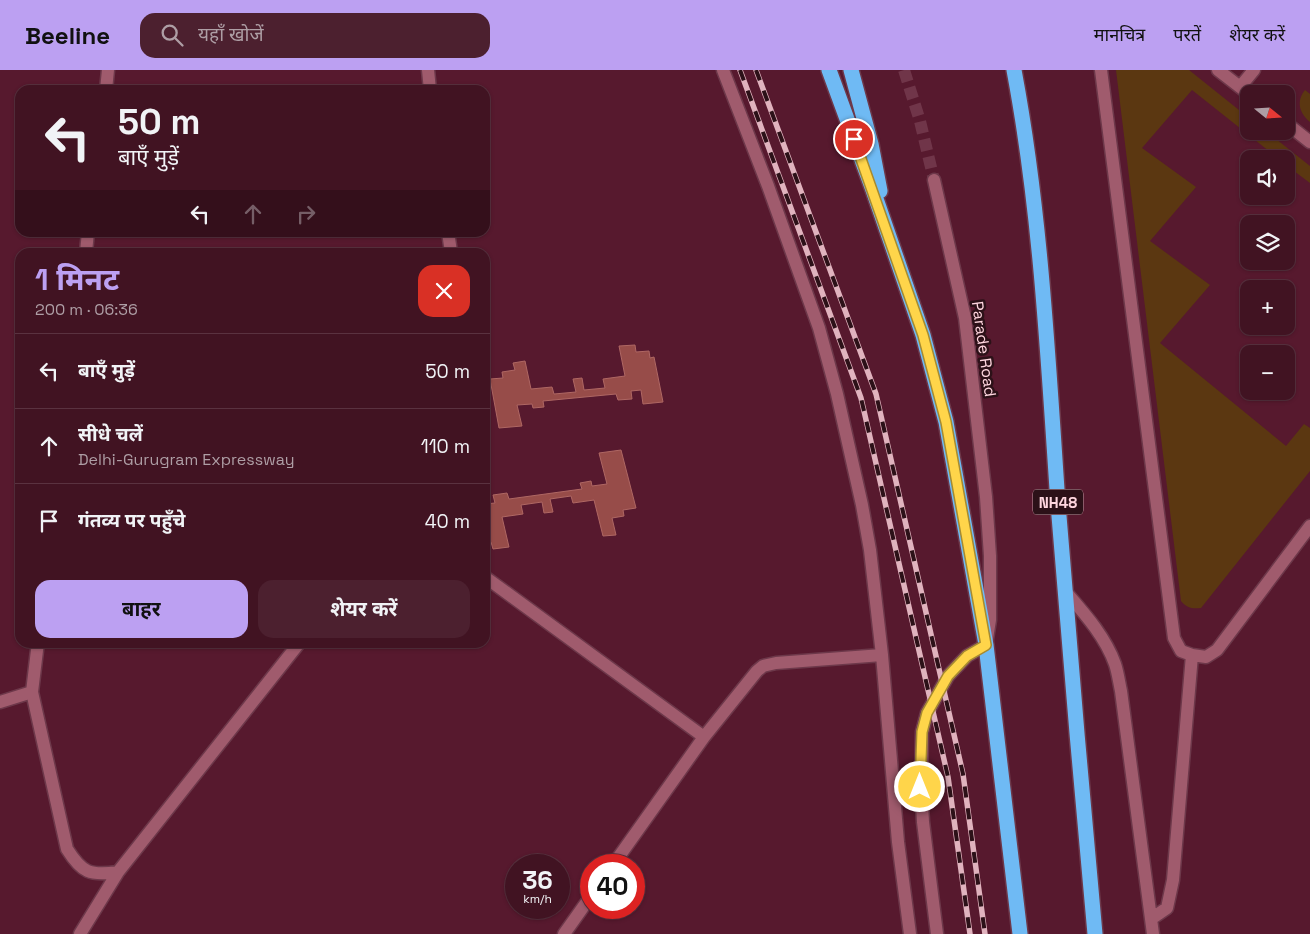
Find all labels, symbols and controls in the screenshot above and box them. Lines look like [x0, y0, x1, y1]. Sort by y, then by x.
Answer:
search box [140, 13, 490, 58]
text: Beeline [25, 20, 110, 51]
icon: search [158, 21, 186, 49]
text: यहाँ खोजें [198, 22, 264, 47]
text: मानचित्र [1094, 23, 1145, 46]
text: परतें [1173, 23, 1201, 46]
text: शेयर करें [1229, 23, 1285, 46]
north arrow [1240, 85, 1295, 140]
map controls [1240, 85, 1295, 400]
text: 50 m [118, 100, 200, 144]
icon: left [35, 105, 100, 170]
pin [833, 118, 875, 160]
icon: arrive [840, 125, 868, 153]
text: बाएँ मुड़ें [118, 143, 179, 171]
button: sound [1240, 150, 1295, 205]
icon: left [186, 200, 214, 228]
icon: ahead [239, 200, 267, 228]
icon: right [292, 200, 320, 228]
button: layers [1240, 215, 1295, 270]
text: 1 मिनट [35, 260, 119, 299]
button: close [418, 265, 470, 317]
button: + [1240, 280, 1295, 335]
text: 200 m · 06:36 [35, 299, 138, 320]
street label: Parade Road [967, 300, 1001, 398]
button: − [1240, 345, 1295, 400]
icon: left [35, 357, 63, 385]
text: बाएँ मुड़ें [78, 358, 135, 383]
text: 50 m [425, 359, 470, 384]
text: सीधे चलें [78, 422, 143, 447]
icon: ahead [35, 432, 63, 460]
text: 110 m [421, 434, 470, 459]
text: Delhi-Gurugram Expressway [78, 449, 295, 470]
road number: NH48 [1033, 490, 1083, 514]
icon: arrive [35, 507, 63, 535]
text: गंतव्य पर पहुँचे [78, 508, 185, 533]
text: 40 m [425, 509, 470, 534]
button: बाहर [35, 580, 248, 638]
button: शेयर करें [258, 580, 470, 638]
position arrow [893, 760, 945, 812]
speed limit sign: 40 [580, 854, 645, 919]
text: 36 [522, 864, 553, 896]
text: km/h [523, 891, 552, 907]

